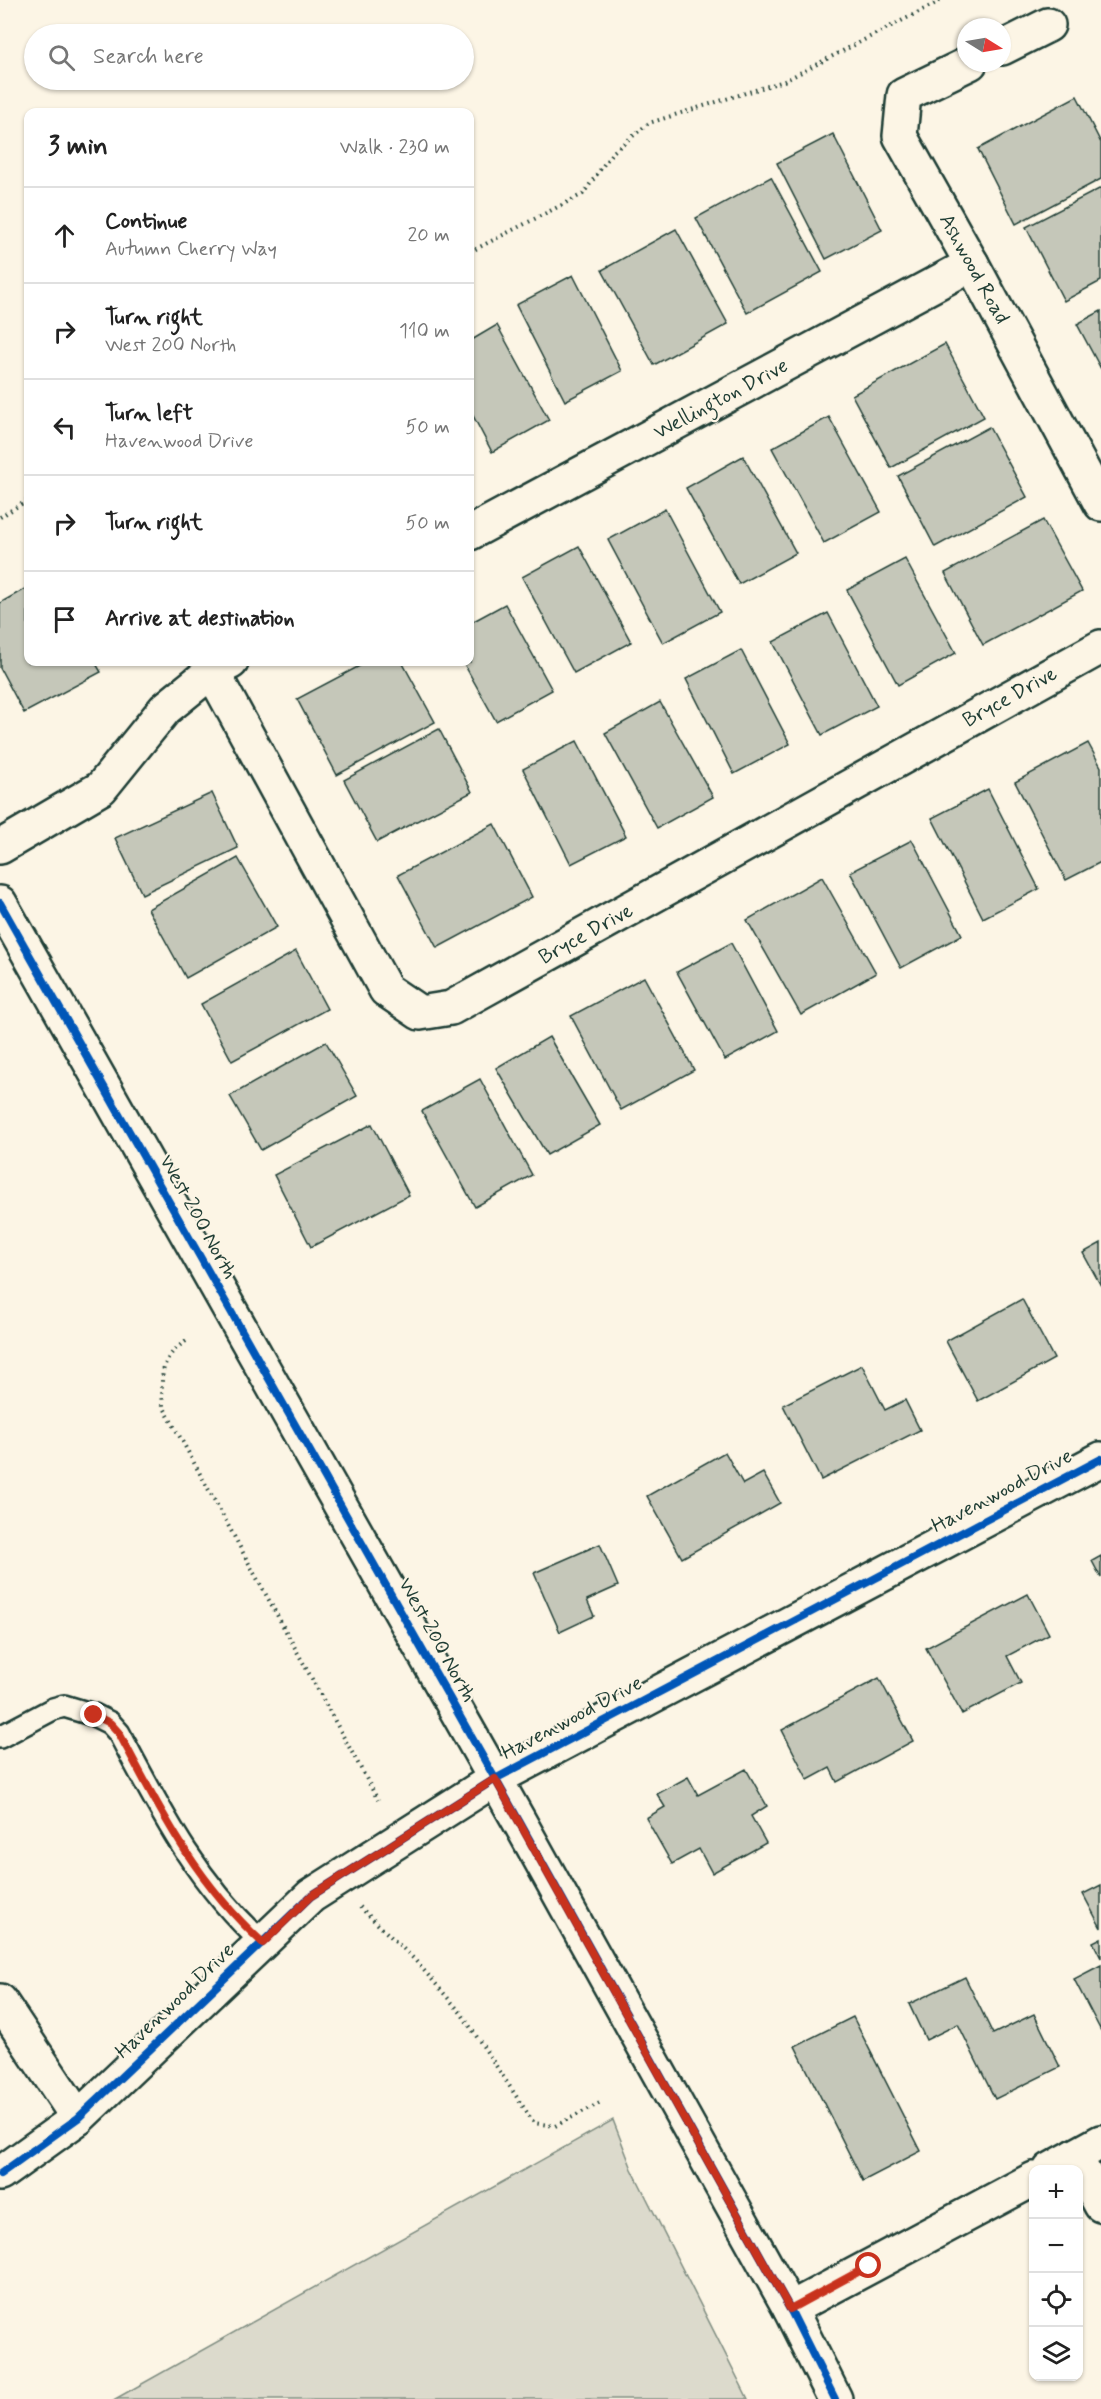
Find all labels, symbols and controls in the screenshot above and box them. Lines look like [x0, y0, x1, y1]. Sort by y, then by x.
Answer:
north arrow [957, 18, 1011, 72]
search box [24, 24, 474, 90]
icon: search [45, 41, 78, 74]
text: Search here [93, 43, 204, 71]
text: 3 min [48, 130, 108, 164]
text: Walk · 230 m [340, 134, 450, 161]
text: Continue [105, 208, 187, 236]
street label: Ashwood Road [932, 209, 1016, 329]
icon: ahead [48, 219, 81, 252]
text: 20 m [407, 222, 450, 249]
text: Autumn Cherry Way [105, 236, 277, 263]
text: Turn right [105, 304, 203, 332]
icon: right [48, 315, 81, 348]
text: 110 m [399, 318, 450, 345]
text: West 200 North [105, 332, 236, 359]
street label: Wellington Drive [649, 352, 794, 448]
text: Turn left [105, 400, 193, 428]
icon: left [48, 411, 81, 444]
text: 50 m [405, 414, 450, 441]
text: Havenwood Drive [105, 428, 253, 455]
icon: right [48, 507, 81, 540]
text: Turn right [105, 509, 203, 537]
text: 50 m [405, 510, 450, 537]
icon: arrive [48, 603, 81, 636]
text: Arrive at destination [105, 605, 295, 633]
street label: Bryce Drive [958, 660, 1062, 734]
street label: Bryce Drive [534, 897, 638, 971]
street label: West 200 North [152, 1150, 244, 1284]
street label: Havenwood Drive [927, 1442, 1077, 1540]
street label: West 200 North [391, 1573, 483, 1707]
street label: Havenwood Drive [497, 1669, 647, 1767]
route end [80, 1701, 106, 1727]
street label: Havenwood Drive [109, 1937, 241, 2065]
map controls [1029, 2165, 1083, 2381]
button: + [1029, 2165, 1083, 2219]
button: − [1029, 2219, 1083, 2273]
route start [855, 2252, 881, 2278]
button: locate [1029, 2273, 1083, 2327]
button: layers [1029, 2327, 1083, 2381]

